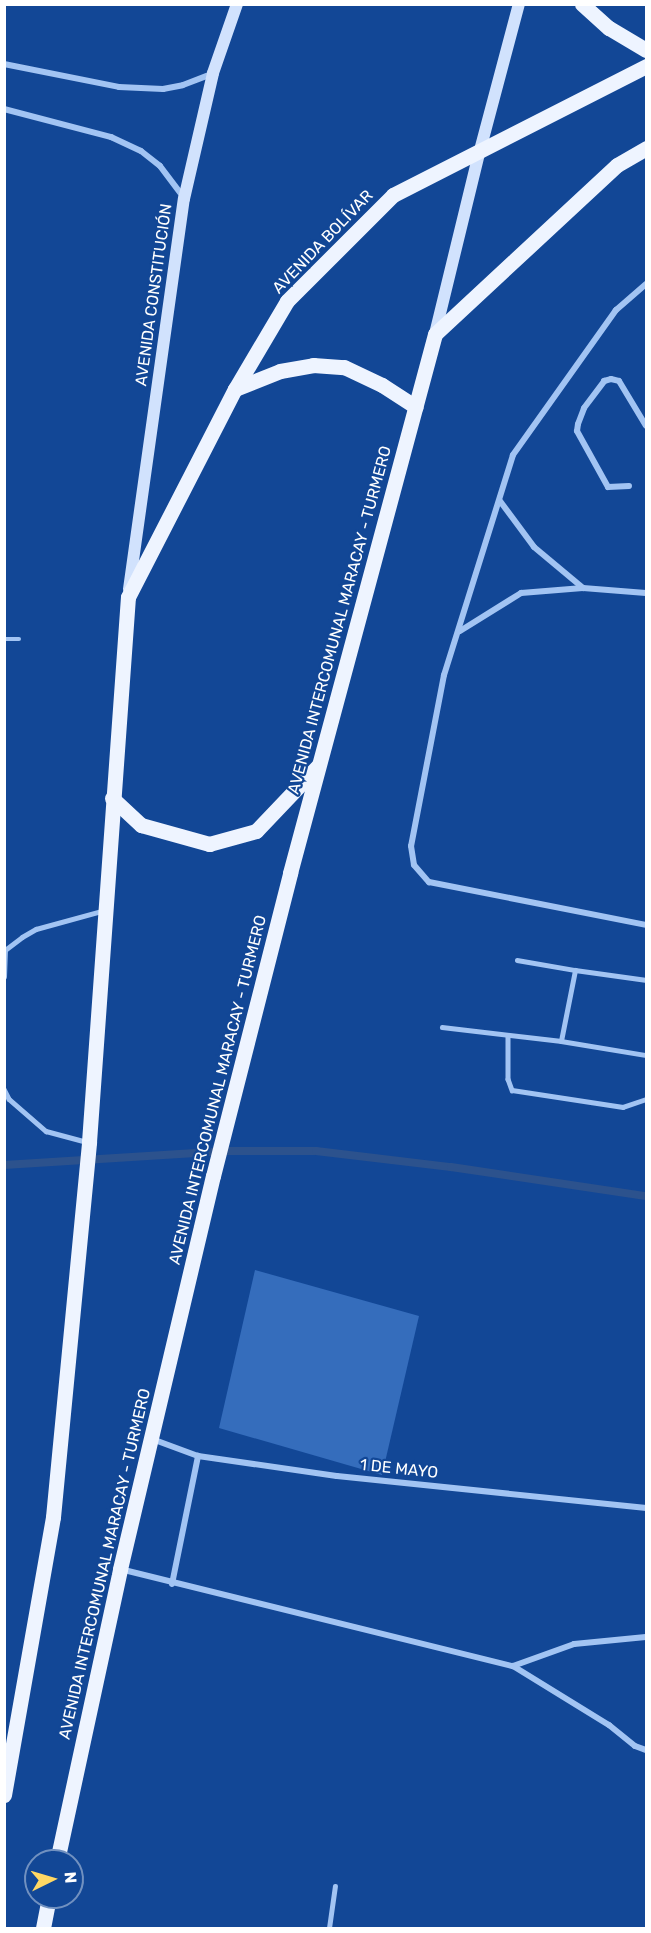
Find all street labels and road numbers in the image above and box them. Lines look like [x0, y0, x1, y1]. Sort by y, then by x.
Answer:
street label: AVENIDA BOLÍVAR [269, 186, 377, 298]
street label: AVENIDA CONSTITUCIÓN [132, 202, 176, 388]
street label: AVENIDA INTERCOMUNAL MARACAY - TURMERO [284, 443, 396, 797]
street label: AVENIDA INTERCOMUNAL MARACAY - TURMERO [165, 912, 271, 1268]
street label: AVENIDA INTERCOMUNAL MARACAY - TURMERO [55, 1386, 155, 1742]
street label: 1 DE MAYO [359, 1455, 439, 1483]

